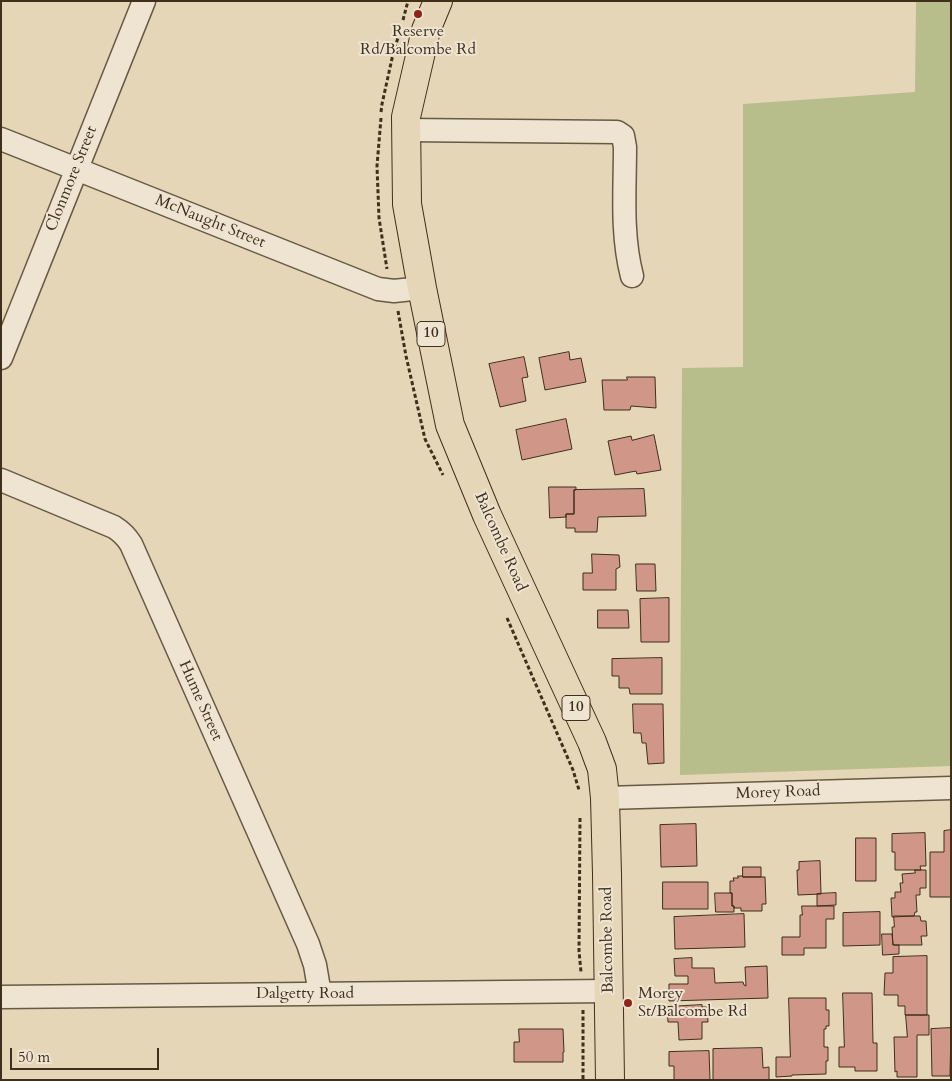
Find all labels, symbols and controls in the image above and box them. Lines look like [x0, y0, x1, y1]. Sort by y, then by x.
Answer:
marker: Reserve Rd/Balcombe Rd [412, 8, 424, 20]
place label: Reserve Rd/Balcombe Rd [360, 22, 476, 60]
street label: Clonmore Street [42, 123, 102, 235]
street label: McNaught Street [152, 191, 268, 253]
road number: 10 [417, 322, 445, 346]
street label: Balcombe Road [470, 489, 530, 595]
street label: Hume Street [174, 658, 226, 744]
road number: 10 [562, 696, 590, 720]
street label: Morey Road [735, 782, 821, 804]
street label: Balcombe Road [597, 887, 619, 993]
street label: Dalgetty Road [256, 984, 354, 1004]
place label: Morey St/Balcombe Rd [638, 984, 747, 1022]
marker: Morey St/Balcombe Rd [622, 997, 634, 1009]
scale bar [12, 1038, 161, 1070]
text: 50 m [18, 1047, 50, 1067]

